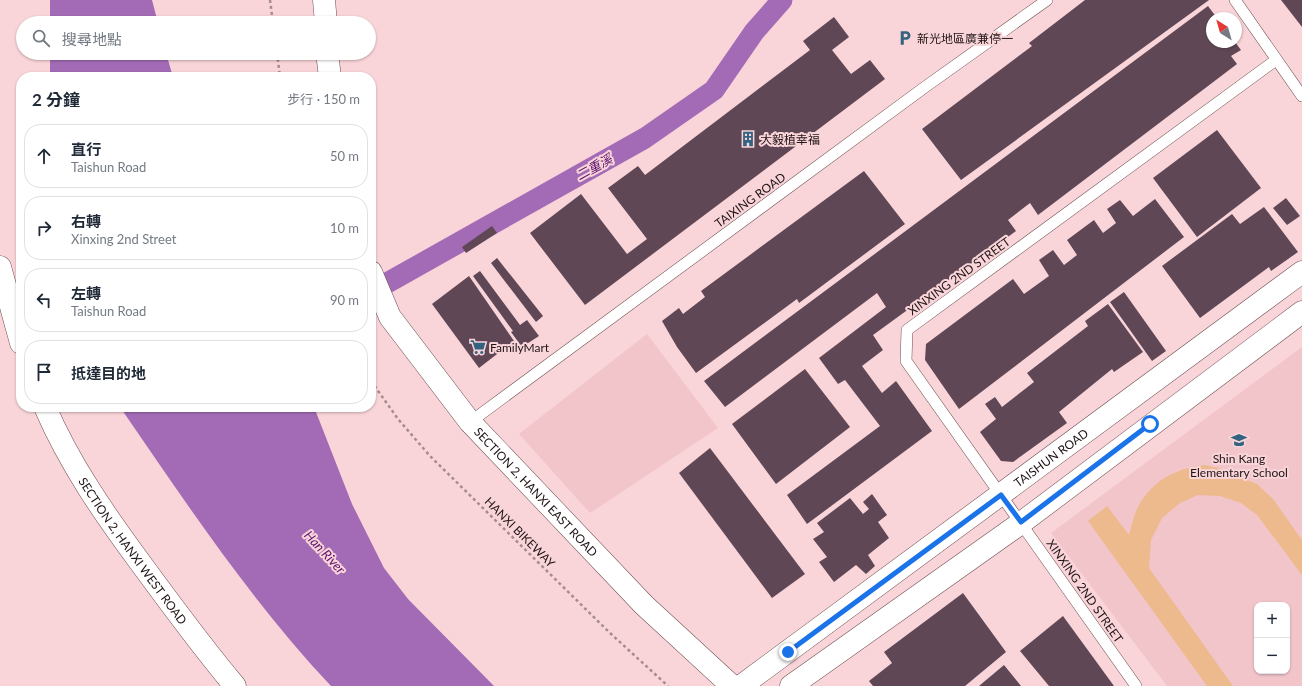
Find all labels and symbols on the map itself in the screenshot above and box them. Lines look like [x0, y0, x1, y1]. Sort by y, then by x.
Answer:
north arrow [1206, 12, 1242, 48]
parking icon: 新光地區廣兼停一 [896, 29, 914, 47]
place label: 新光地區廣兼停一 [917, 31, 1013, 46]
building icon: 大毅植幸福 [739, 130, 757, 148]
place label: 大毅植幸福 [760, 132, 820, 147]
water label: 二重溪 [573, 150, 617, 183]
street label: TAIXING ROAD [712, 169, 788, 231]
street label: XINXING 2ND STREET [905, 234, 1013, 318]
supermarket icon: FamilyMart [469, 338, 487, 356]
place label: FamilyMart [490, 340, 550, 355]
route start [1141, 415, 1159, 433]
street label: SECTION 2, HANXI EAST ROAD [471, 424, 601, 559]
street label: TAISHUN ROAD [1011, 425, 1091, 490]
school or university icon: Shin Kang Elementary School [1230, 431, 1248, 449]
place label: Shin Kang Elementary School [1190, 451, 1288, 480]
street label: SECTION 2, HANXI WEST ROAD [76, 474, 191, 627]
street label: HANXI BIKEWAY [482, 494, 559, 571]
water label: Han River [301, 527, 349, 577]
street label: XINXING 2ND STREET [1044, 536, 1126, 646]
route end [779, 643, 797, 661]

